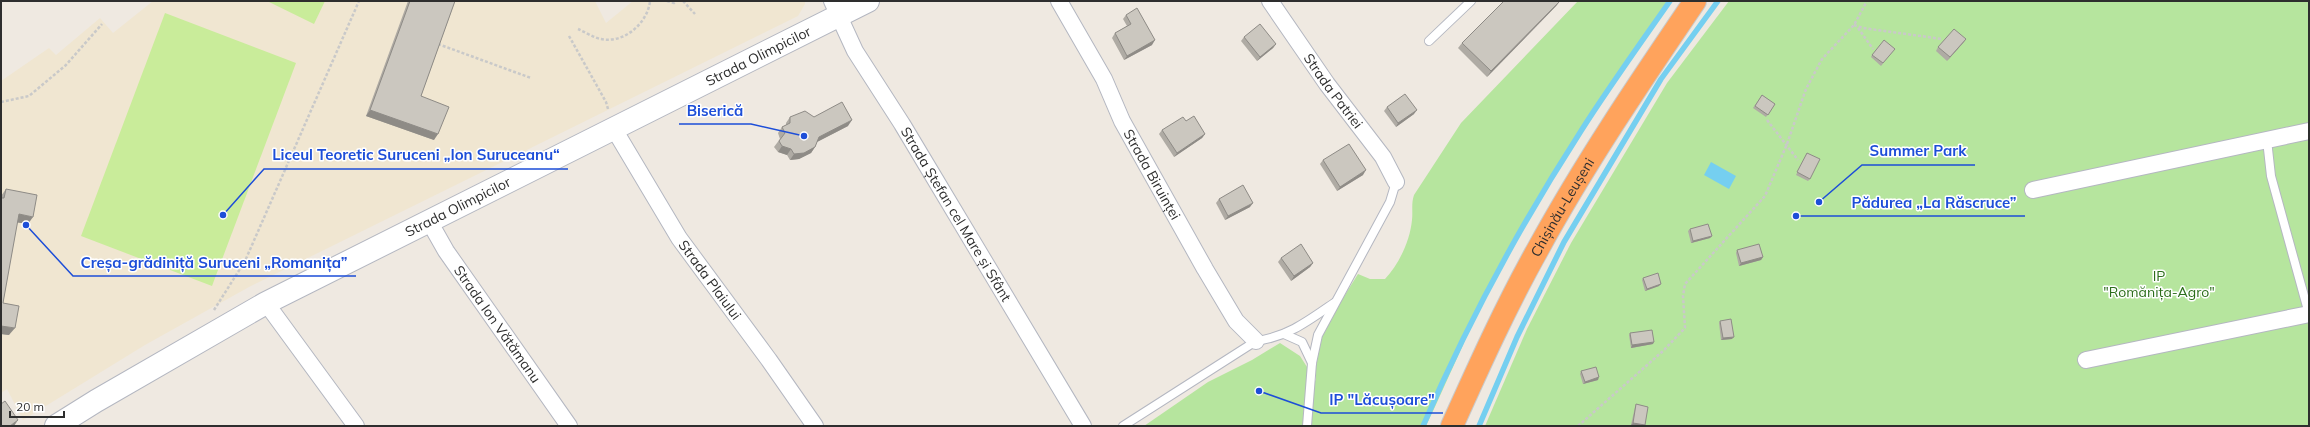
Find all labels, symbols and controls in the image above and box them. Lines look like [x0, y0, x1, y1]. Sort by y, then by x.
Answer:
street label: Strada Olimpicilor [702, 22, 815, 90]
street label: Strada Patriei [1300, 50, 1367, 132]
callout: Biserică [679, 97, 751, 124]
text: Biserică [687, 101, 743, 120]
street label: Strada Ștefan cel Mare și Sfânt [897, 123, 1015, 305]
street label: Strada Biruinței [1119, 126, 1184, 223]
callout: Summer Park [1862, 138, 1975, 165]
text: Summer Park [1870, 141, 1967, 160]
callout: Liceul Teoretic Suruceni „Ion Suruceanu“ [264, 142, 568, 169]
text: Liceul Teoretic Suruceni „Ion Suruceanu“ [272, 145, 560, 164]
street label: Chișinău-Leușeni [1526, 155, 1598, 260]
street label: Strada Olimpicilor [402, 172, 514, 241]
callout: Pădurea „La Răscruce” [1843, 189, 2025, 216]
text: Pădurea „La Răscruce” [1851, 193, 2017, 212]
street label: Strada Plaiului [675, 237, 745, 323]
callout: Creșa-grădiniță Suruceni „Romanița” [73, 249, 356, 276]
text: Creșa-grădiniță Suruceni „Romanița” [81, 253, 347, 273]
street label: Strada Ion Vătămanu [450, 262, 545, 386]
park label: IP "Romănița-Agro" [2103, 267, 2215, 301]
callout: IP "Lăcușoare" [1321, 386, 1443, 413]
text: IP "Lăcușoare" [1329, 390, 1435, 410]
scale bar [10, 393, 64, 419]
text: 20 m [16, 399, 44, 414]

